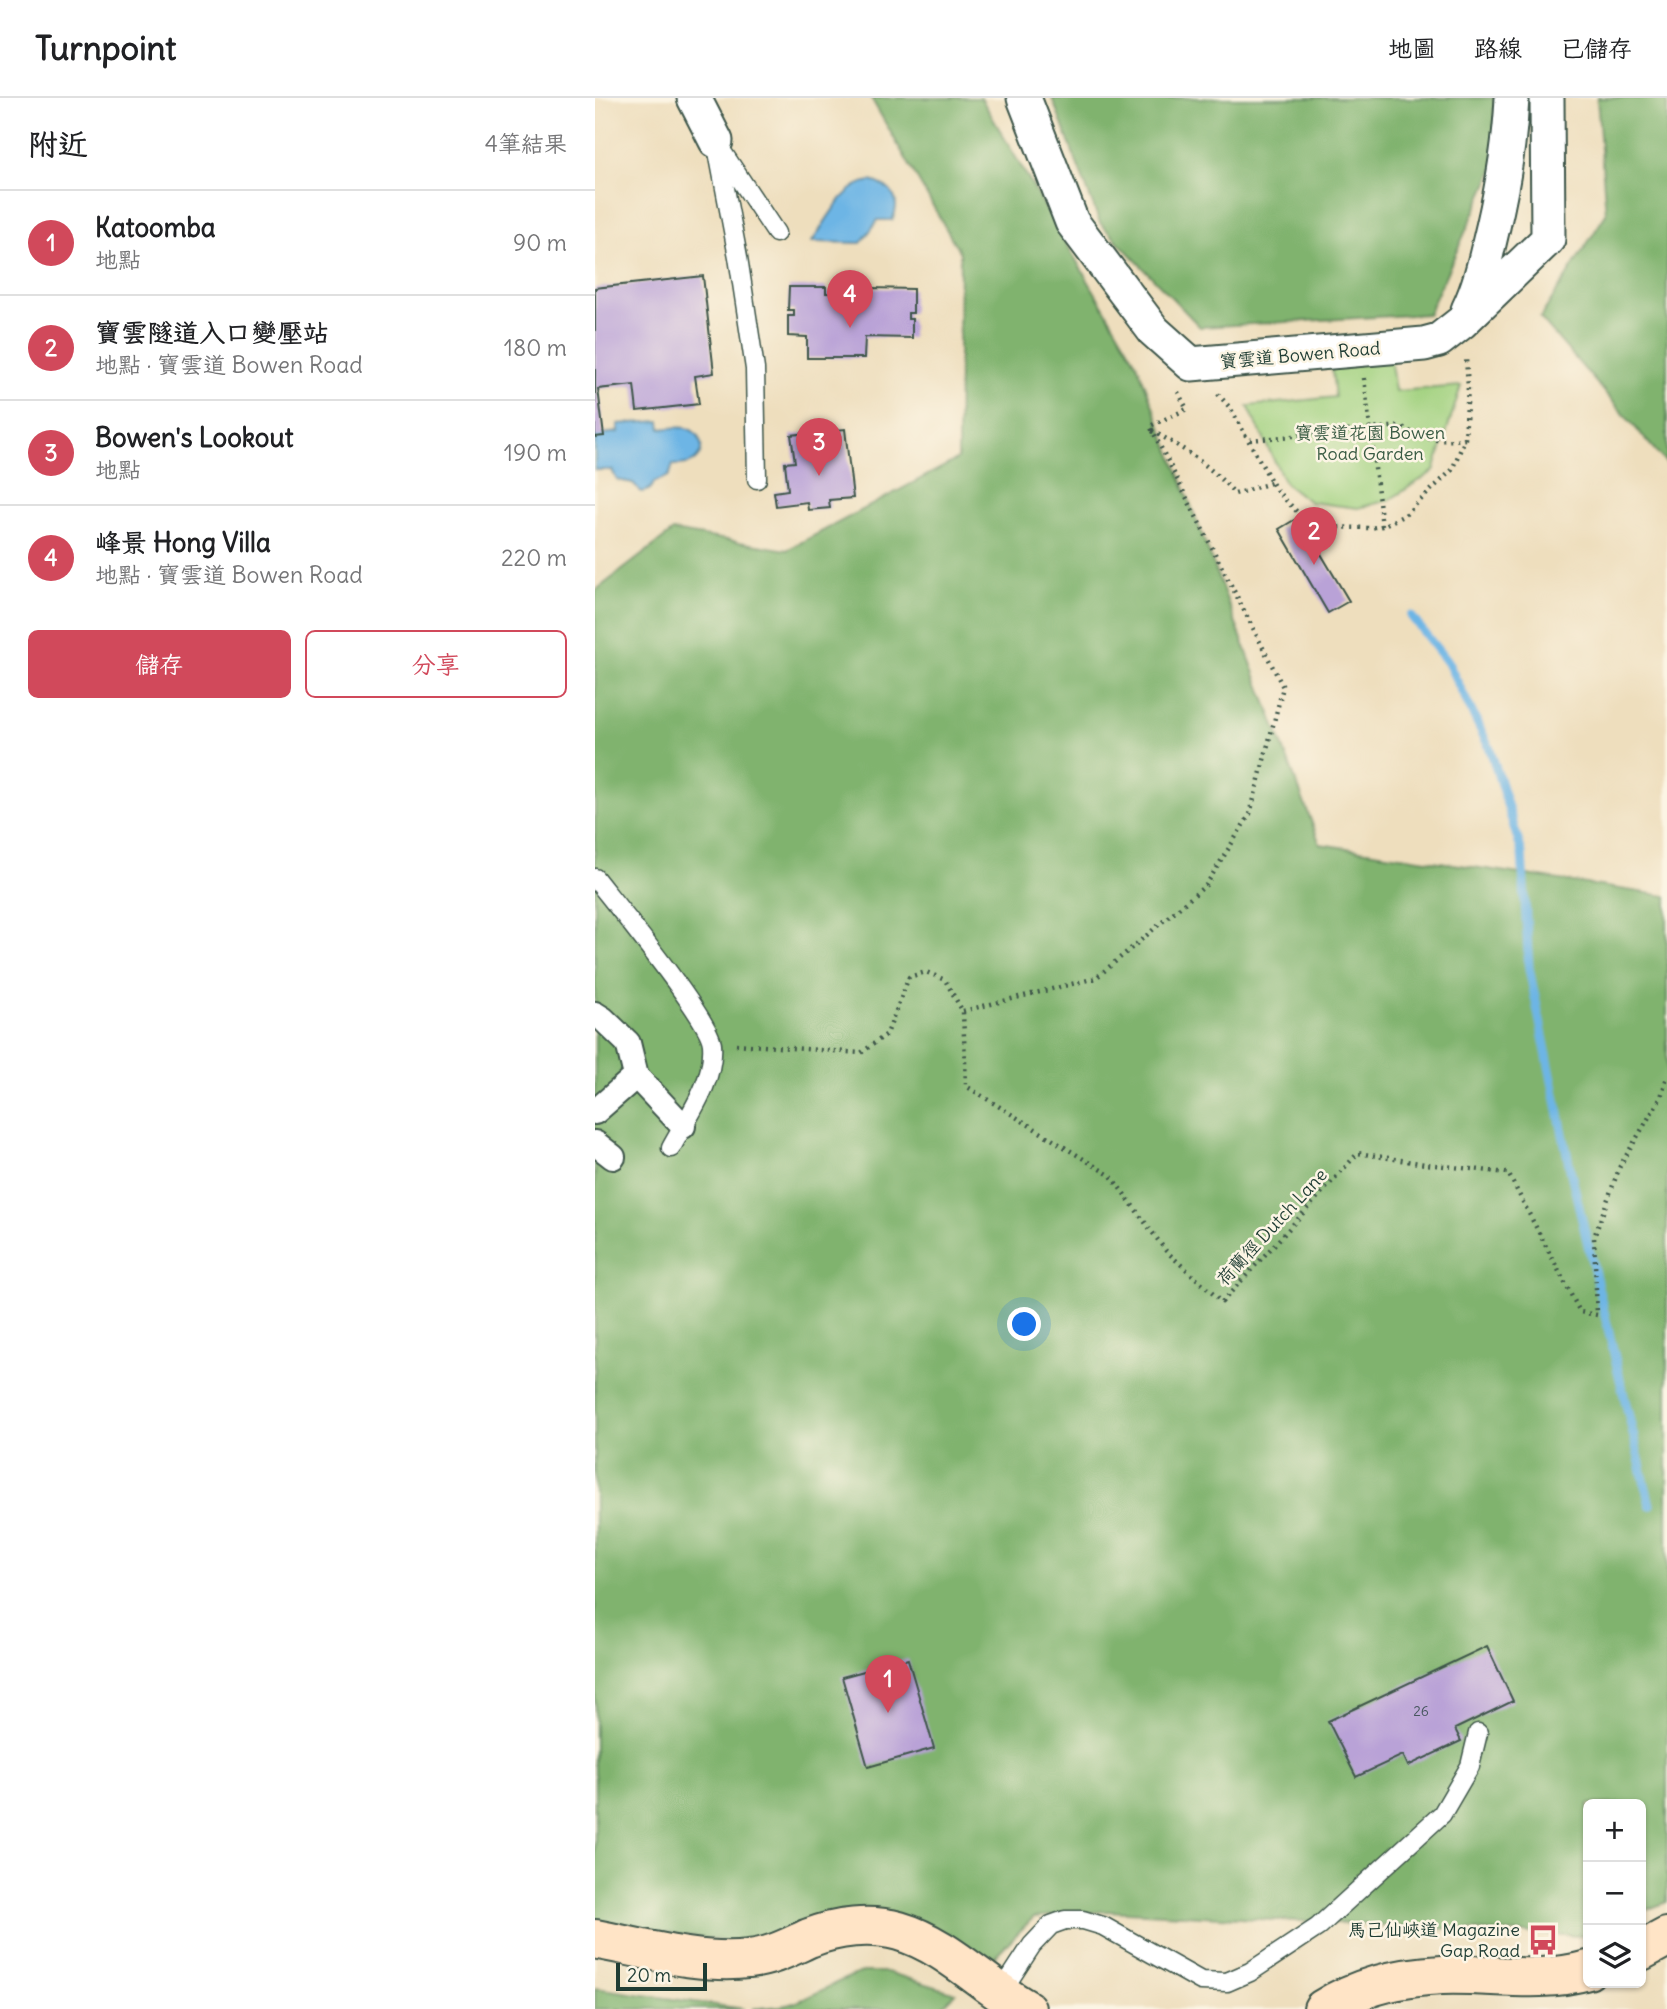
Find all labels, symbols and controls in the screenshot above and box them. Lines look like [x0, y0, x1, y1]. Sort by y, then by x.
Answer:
text: Turnpoint [35, 27, 176, 69]
text: 地圖 [1388, 33, 1436, 63]
text: 路線 [1474, 33, 1522, 63]
text: 已儲存 [1560, 33, 1632, 63]
text: 附近 [28, 125, 88, 163]
text: 4筆結果 [485, 129, 567, 158]
text: Katoomba [95, 211, 216, 244]
text: 1 [46, 228, 56, 257]
text: 90 m [513, 228, 567, 257]
text: 地點 [95, 245, 141, 274]
pin: 4 [827, 270, 873, 328]
text: 寶雲隧道入口變壓站 [95, 316, 329, 349]
text: 2 [45, 333, 57, 362]
text: 180 m [504, 333, 567, 362]
street label: 寶雲道 Bowen Road [1219, 336, 1382, 373]
text: 地點 · 寶雲道 Bowen Road [95, 350, 363, 379]
pin: 3 [796, 418, 842, 476]
text: Bowen's Lookout [95, 421, 293, 454]
park label: 寶雲道花園 Bowen Road Garden [1295, 421, 1445, 465]
text: 3 [44, 438, 58, 467]
text: 190 m [504, 438, 567, 467]
text: 地點 [95, 455, 141, 484]
pin: 2 [1291, 507, 1337, 565]
text: 峰景 Hong Villa [95, 526, 271, 559]
text: 4 [44, 543, 58, 572]
text: 220 m [501, 543, 567, 572]
text: 地點 · 寶雲道 Bowen Road [95, 560, 363, 589]
button: 儲存 [28, 630, 291, 698]
button: 分享 [305, 630, 567, 698]
street label: 荷蘭徑 Dutch Lane [1212, 1163, 1332, 1290]
your location [1007, 1307, 1041, 1341]
pin: 1 [865, 1655, 911, 1713]
house number: 26 [1413, 1702, 1429, 1720]
map controls [1583, 1799, 1646, 1988]
button: + [1583, 1799, 1646, 1862]
button: − [1583, 1862, 1646, 1925]
place label: 馬己仙峽道 Magazine Gap Road [1348, 1918, 1520, 1962]
bus stop icon: 馬己仙峽道 Magazine Gap Road [1526, 1923, 1560, 1957]
button: layers [1583, 1925, 1646, 1988]
scale bar [616, 1960, 707, 1992]
text: 20 m [627, 1963, 671, 1987]

